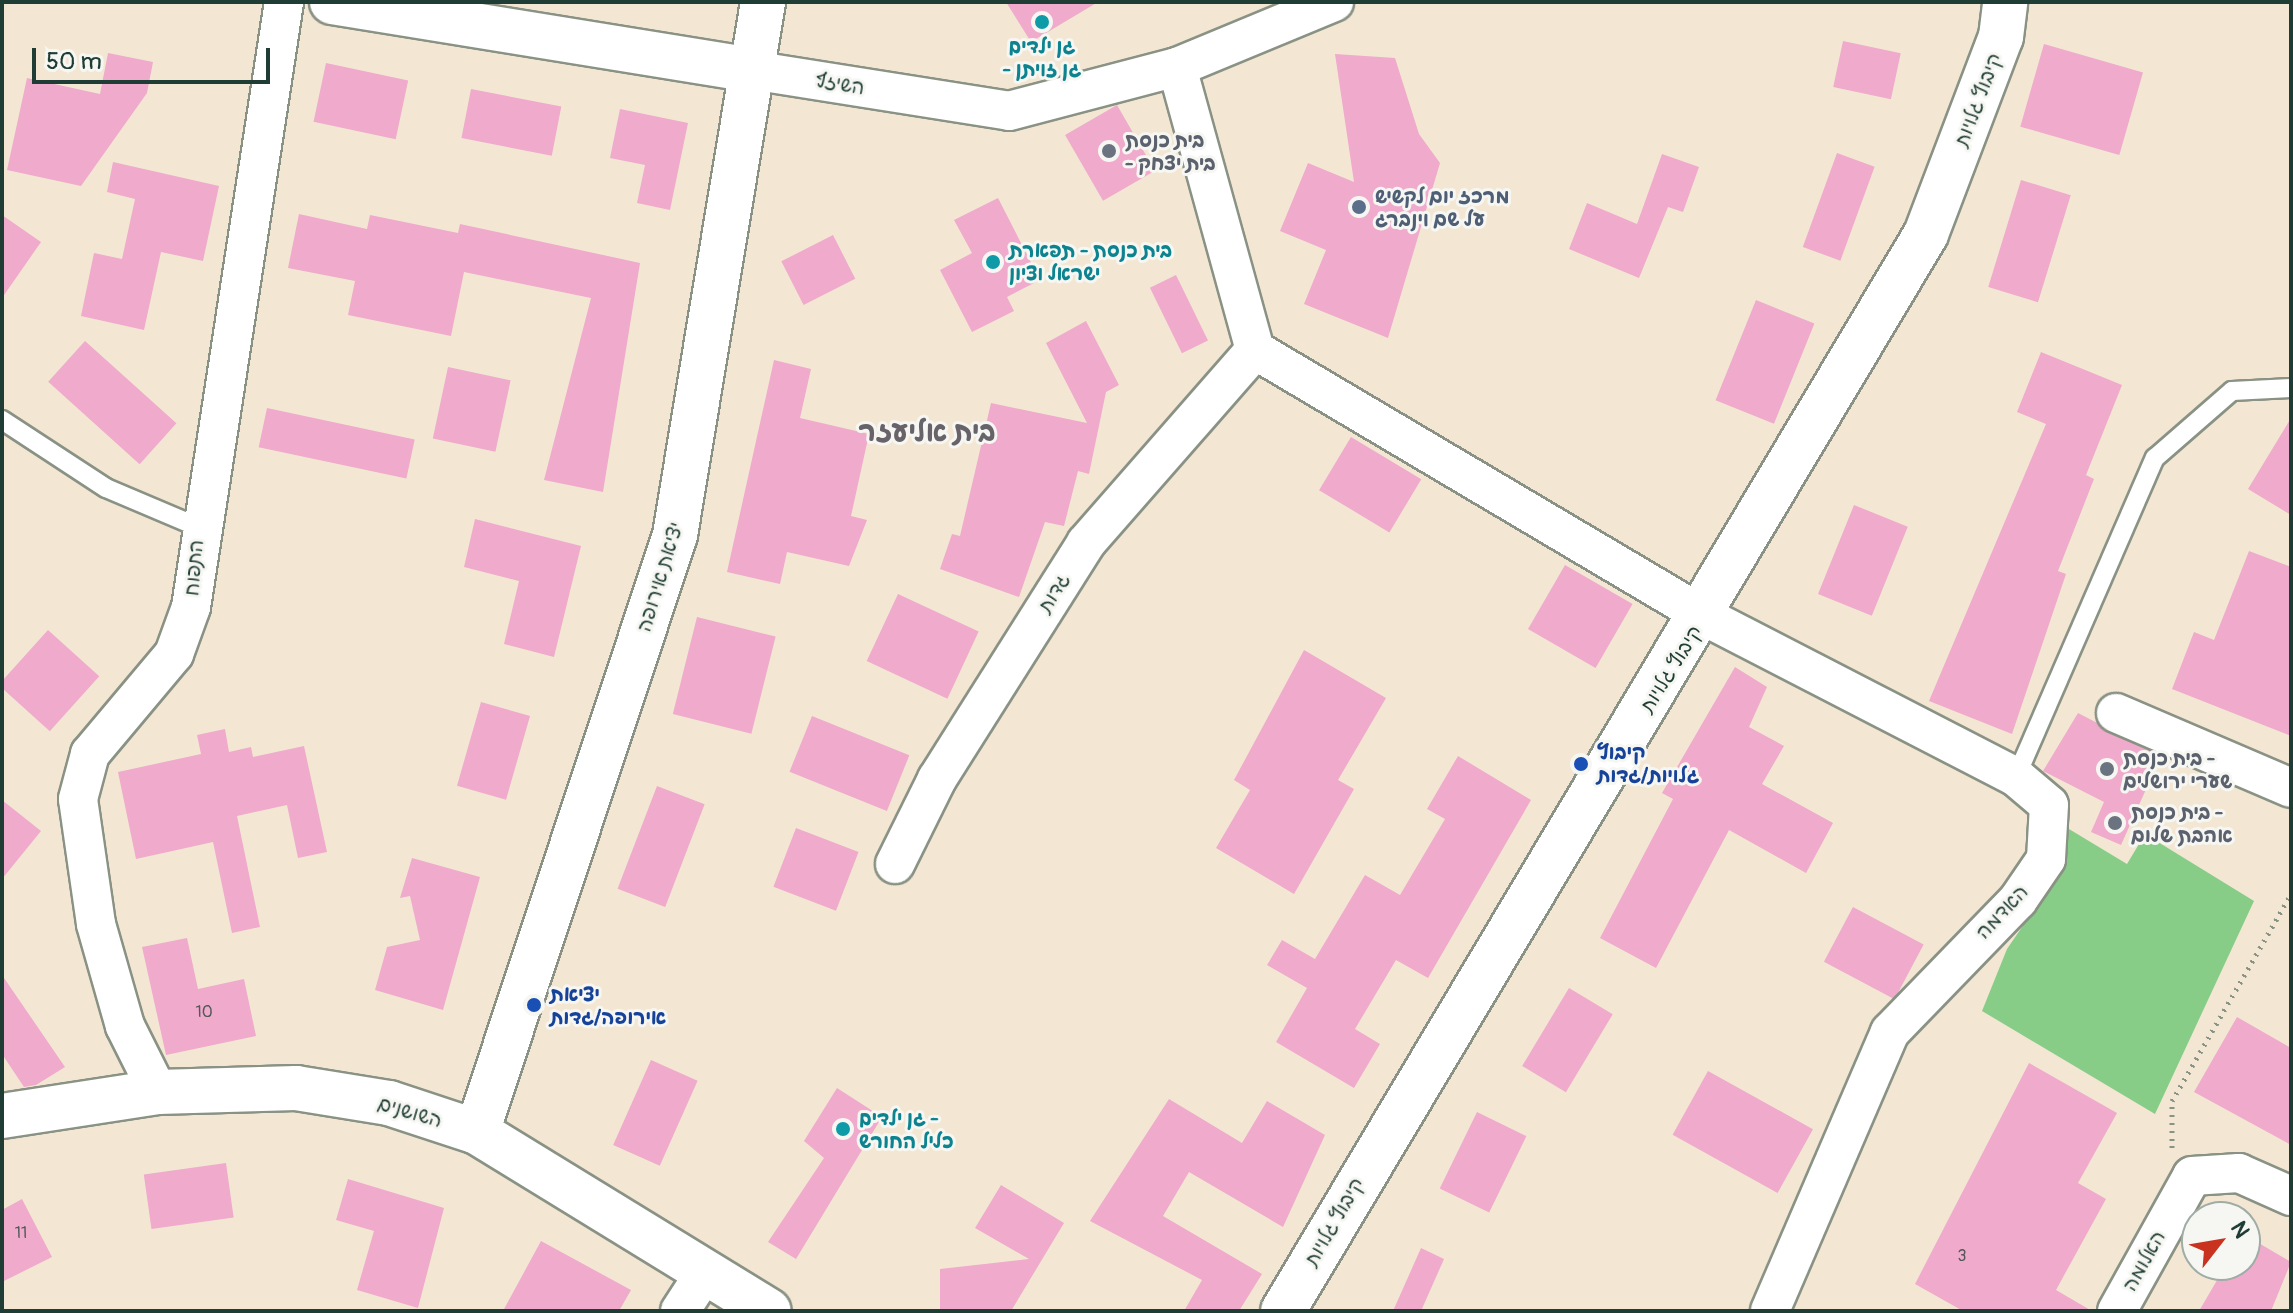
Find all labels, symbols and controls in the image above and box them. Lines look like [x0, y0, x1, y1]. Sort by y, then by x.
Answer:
marker: גן ילדים - גן זויתן [1033, 13, 1051, 31]
scale bar [36, 32, 274, 82]
place label: גן ילדים - גן זויתן [1003, 34, 1081, 81]
text: 50 m [46, 47, 102, 76]
street label: קיבוץ גלויות [1949, 50, 2007, 150]
street label: השיזף [814, 68, 866, 100]
place label: בית כנסת - בית יצחק [1125, 128, 1216, 175]
marker: בית כנסת - בית יצחק [1100, 142, 1118, 160]
place label: מרכז יום לקשיש על שם וינברג [1375, 184, 1510, 231]
marker: מרכז יום לקשיש על שם וינברג [1350, 198, 1368, 216]
place label: בית כנסת - תפארת ישראל וציון [1009, 238, 1172, 285]
marker: בית כנסת - תפארת ישראל וציון [984, 253, 1002, 271]
district label: בית אליעזר [858, 416, 996, 450]
street label: יציאת אירופה [632, 519, 688, 635]
street label: התפוח [180, 539, 208, 597]
street label: גדות [1033, 569, 1075, 617]
street label: קיבוץ גלויות [1635, 621, 1707, 717]
place label: קיבוץ גלויות/גדות [1597, 740, 1699, 787]
place label: בית כנסת - שערי ירושלים [2123, 746, 2232, 793]
marker: קיבוץ גלויות/גדות [1572, 755, 1590, 773]
marker: בית כנסת - שערי ירושלים [2098, 760, 2116, 778]
place label: בית כנסת - אהבת שלום [2131, 800, 2233, 847]
marker: בית כנסת - אהבת שלום [2106, 814, 2124, 832]
street label: האדמה [1971, 880, 2033, 944]
place label: יציאת אירופה/גדות [550, 982, 666, 1029]
marker: יציאת אירופה/גדות [525, 996, 543, 1014]
house number: 10 [195, 1002, 213, 1022]
street label: השושנים [375, 1091, 445, 1133]
place label: גן ילדים - כליל החורש [859, 1106, 954, 1153]
marker: גן ילדים - כליל החורש [834, 1120, 852, 1138]
street label: קיבוץ גלויות [1299, 1174, 1369, 1270]
north arrow [2181, 1201, 2261, 1281]
text: N [2224, 1216, 2256, 1243]
house number: 11 [15, 1223, 27, 1243]
street label: האלומה [2118, 1226, 2170, 1296]
house number: 3 [1958, 1246, 1966, 1266]

